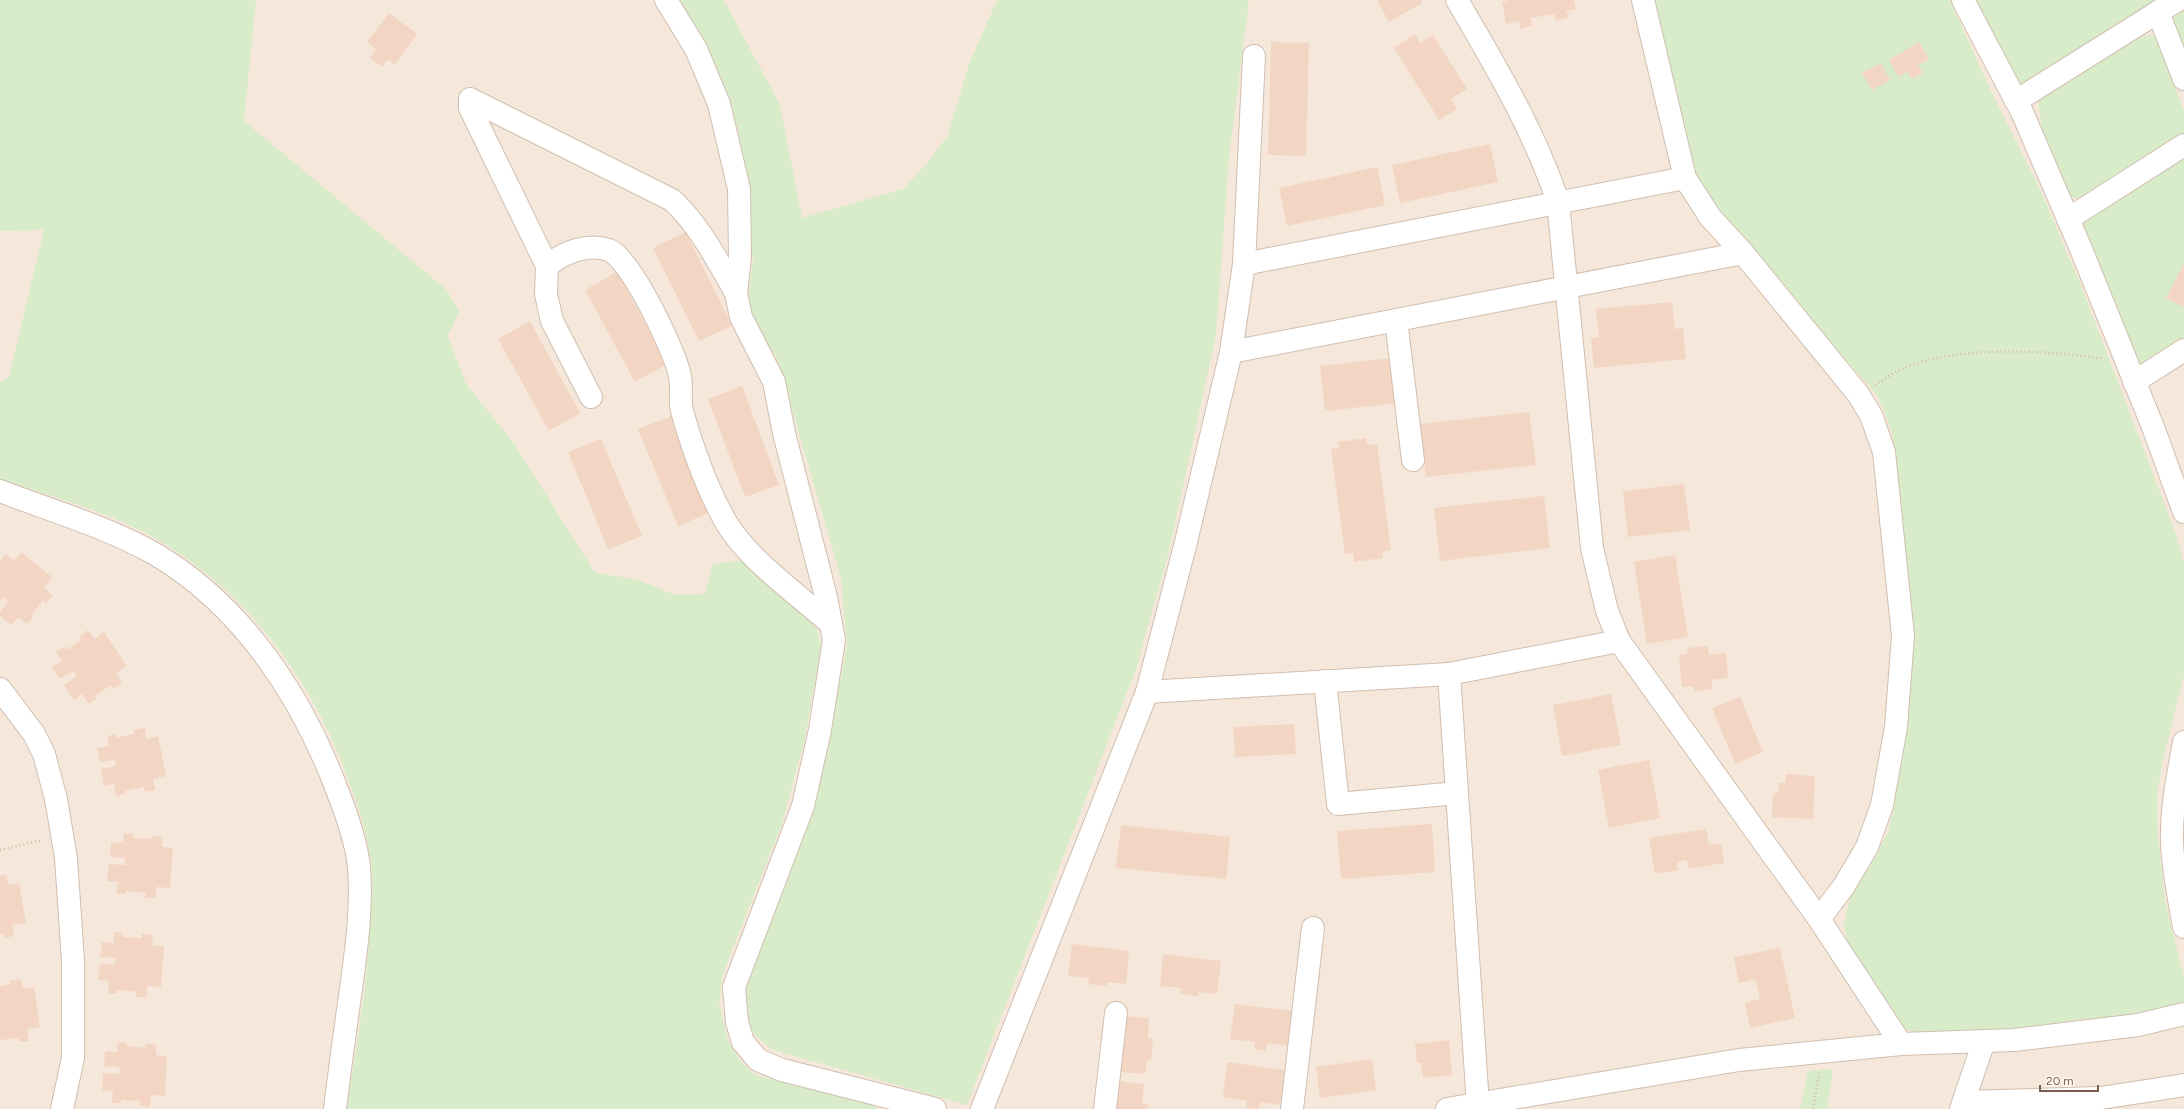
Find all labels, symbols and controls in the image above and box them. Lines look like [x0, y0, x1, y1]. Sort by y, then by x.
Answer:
scale bar [2040, 1067, 2098, 1093]
text: 20 m [2046, 1074, 2074, 1088]

